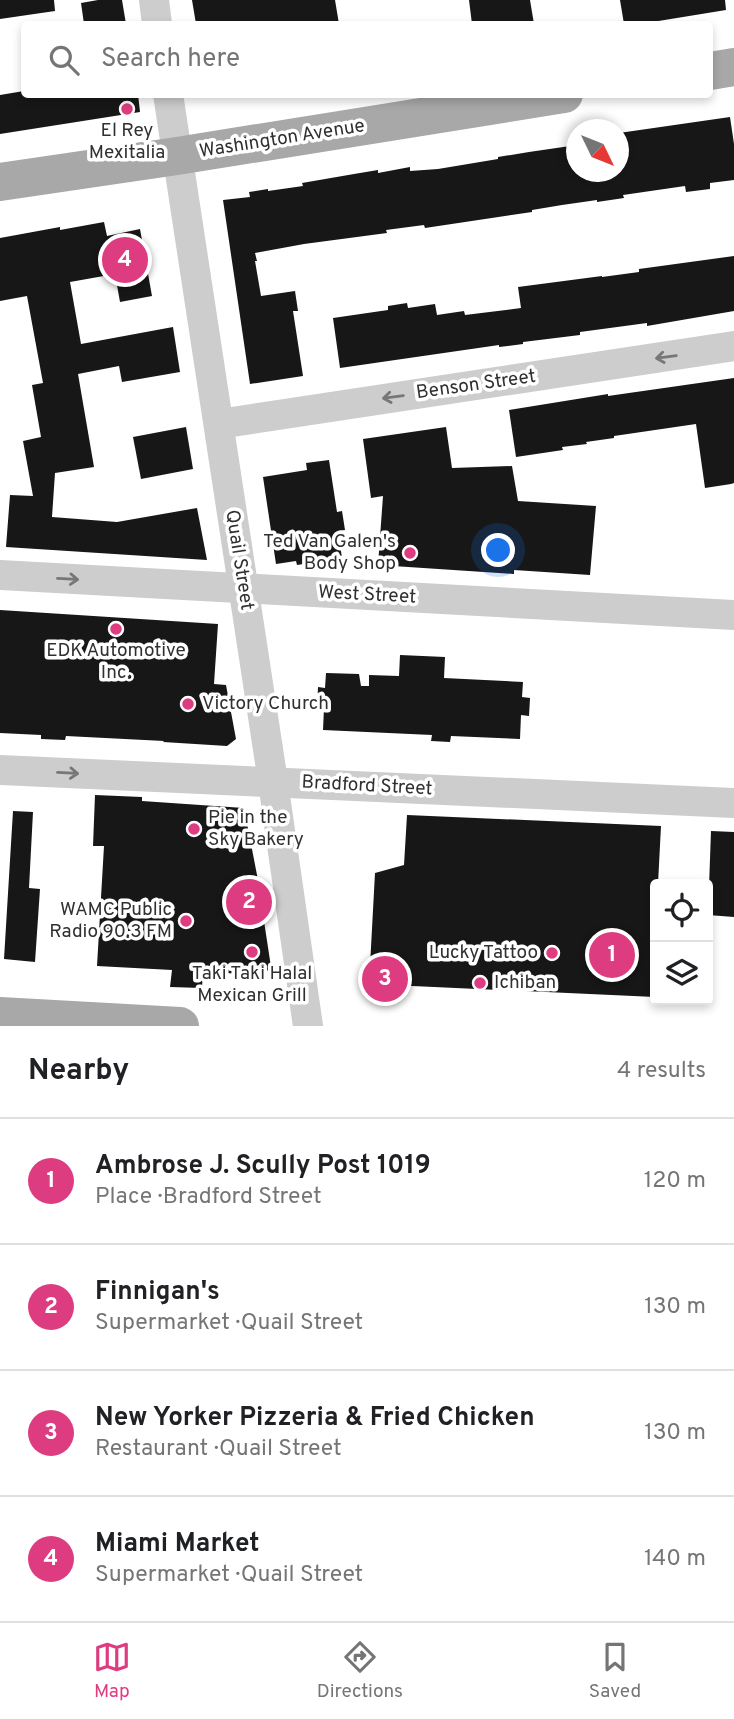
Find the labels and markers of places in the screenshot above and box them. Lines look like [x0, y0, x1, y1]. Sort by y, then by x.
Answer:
marker: El Rey Mexitalia [119, 101, 135, 117]
place label: El Rey Mexitalia [89, 119, 165, 165]
pin: 4 [102, 234, 148, 286]
place label: Ted Van Galen's Body Shop [263, 530, 396, 576]
marker: Ted Van Galen's Body Shop [402, 545, 418, 561]
marker: EDK Automotive Inc. [108, 621, 124, 637]
place label: EDK Automotive Inc. [46, 639, 186, 685]
place label: Victory Church [202, 692, 329, 716]
marker: Victory Church [180, 696, 196, 712]
place label: Pie in the Sky Bakery [208, 806, 304, 852]
marker: Pie in the Sky Bakery [186, 821, 202, 837]
pin: 2 [226, 876, 272, 928]
place label: WAMC Public Radio 90.3 FM [49, 898, 172, 944]
marker: WAMC Public Radio 90.3 FM [178, 913, 194, 929]
pin: 1 [589, 929, 635, 981]
place label: Lucky Tattoo [429, 941, 538, 965]
marker: Taki Taki Halal Mexican Grill [244, 944, 260, 960]
marker: Lucky Tattoo [544, 945, 560, 961]
pin: 3 [362, 953, 408, 1005]
place label: Taki Taki Halal Mexican Grill [192, 962, 312, 1008]
place label: Ichiban [494, 971, 556, 995]
marker: Ichiban [472, 975, 488, 991]

